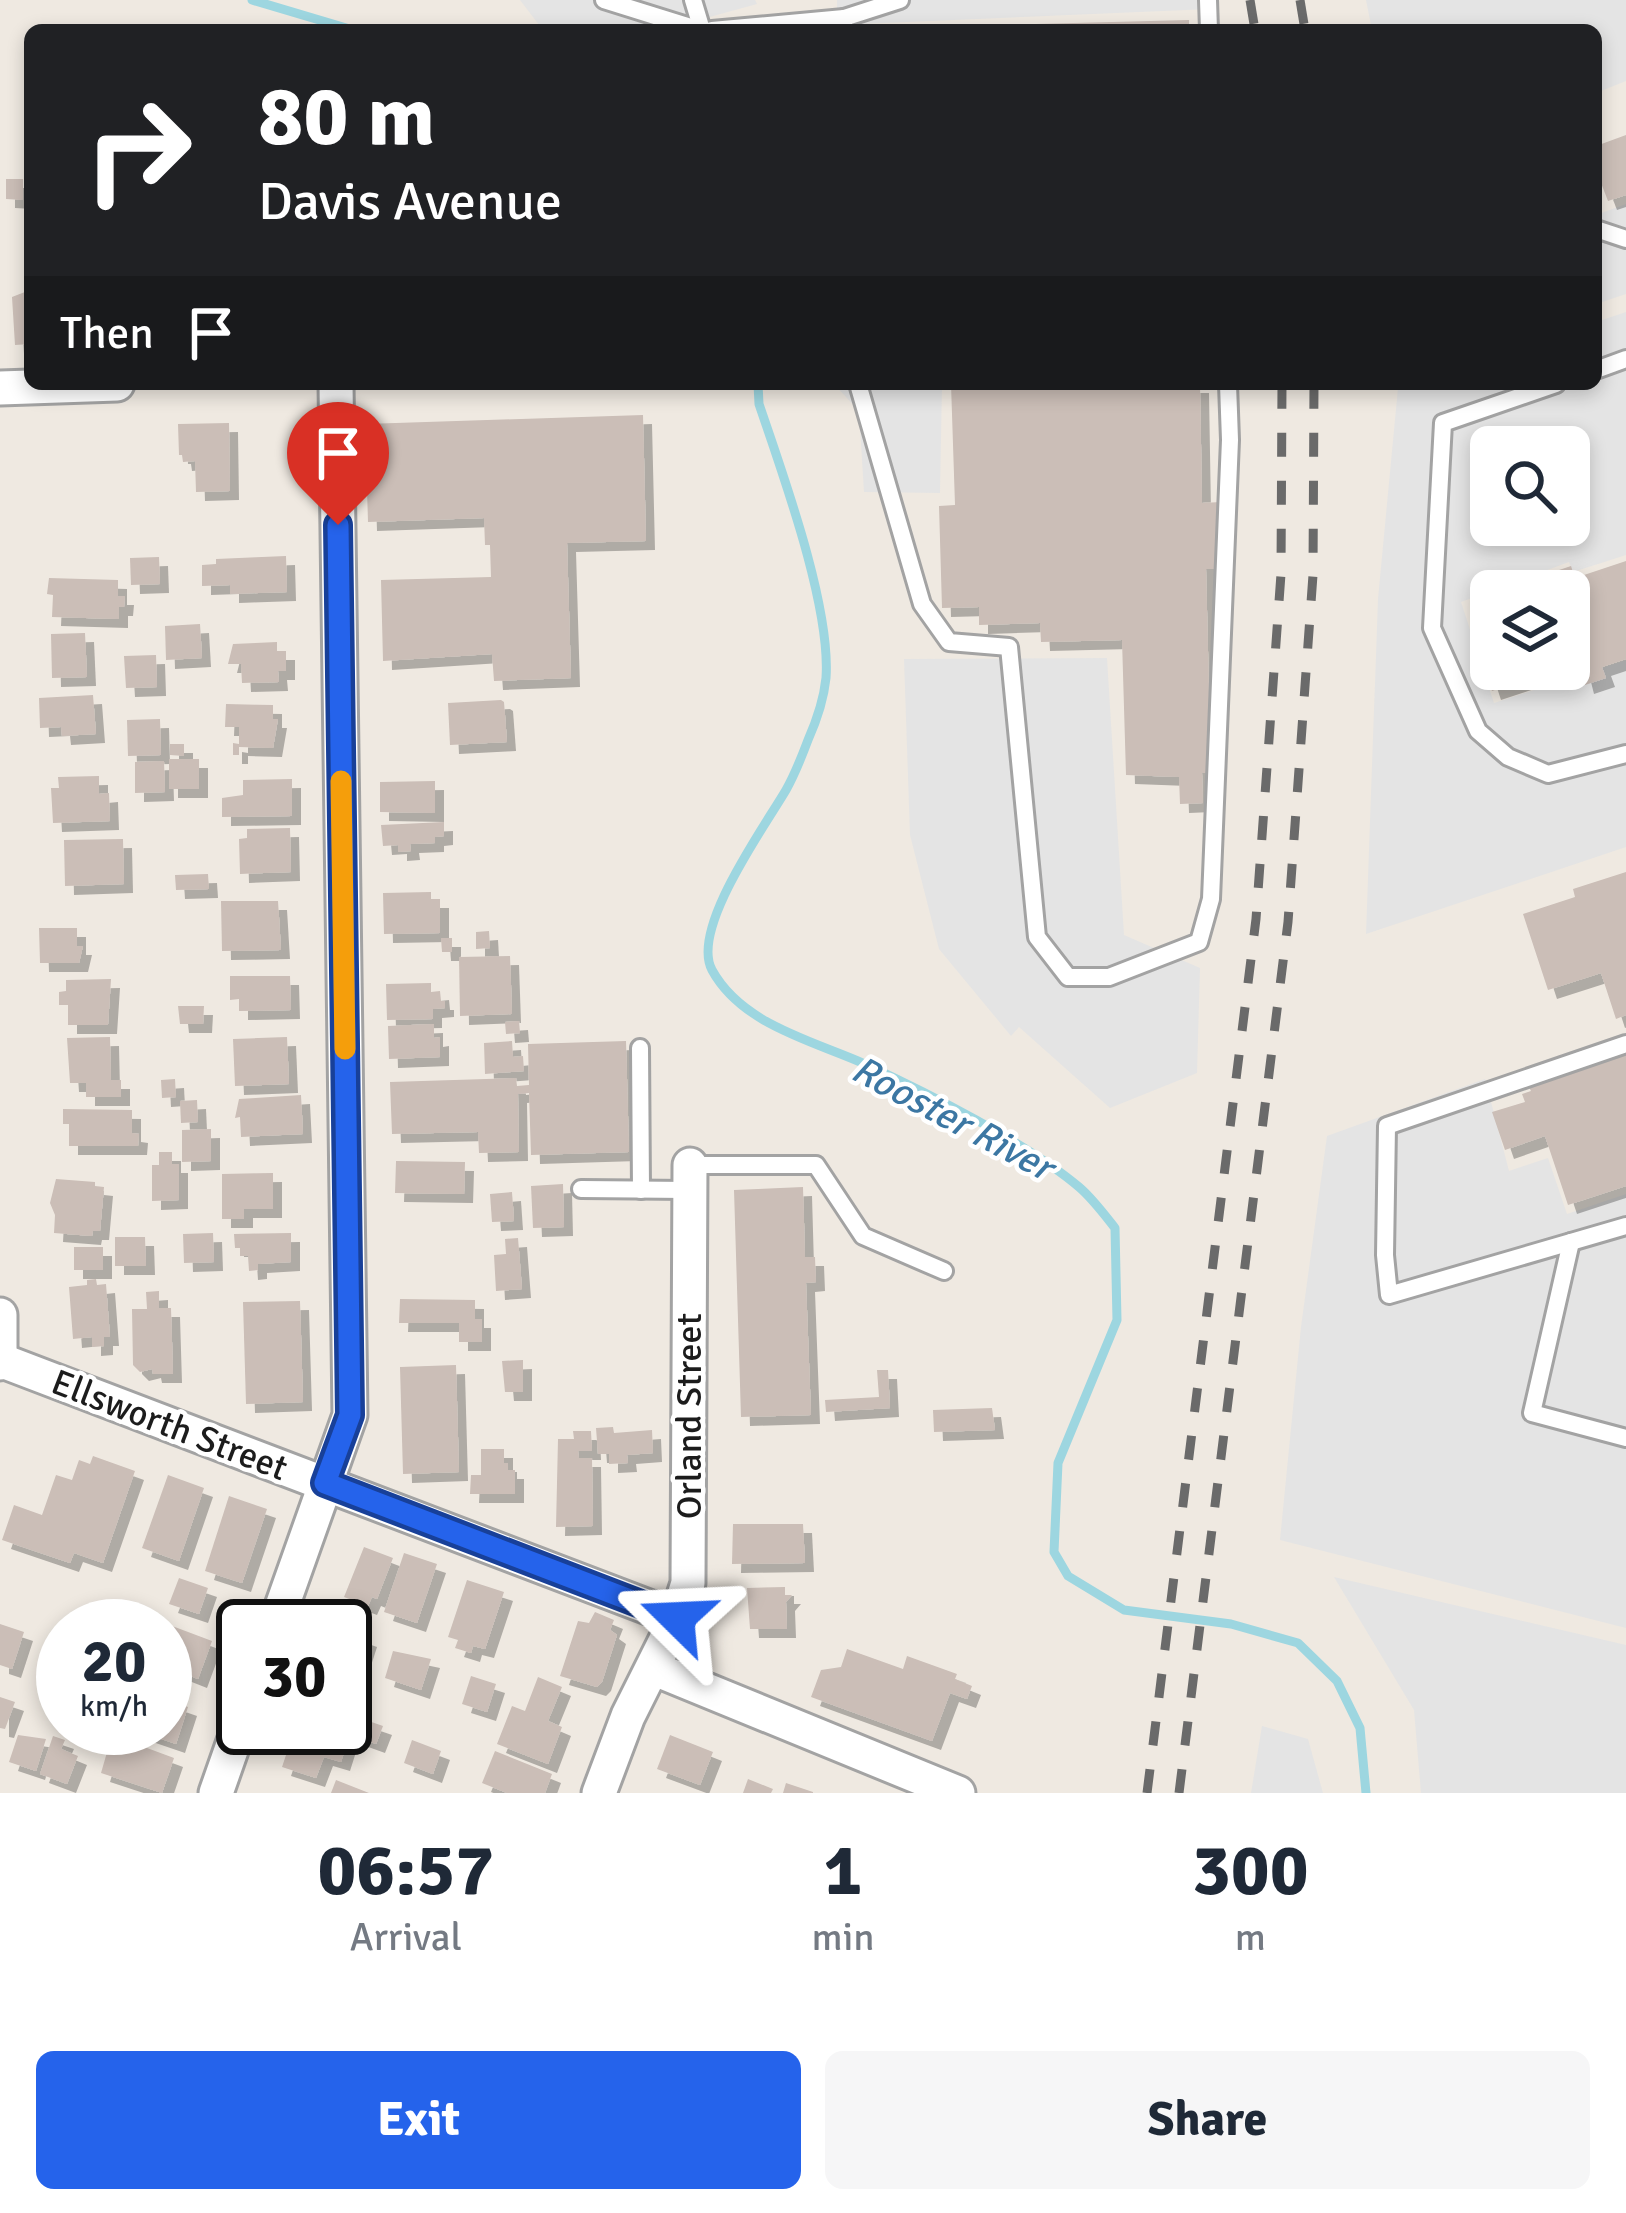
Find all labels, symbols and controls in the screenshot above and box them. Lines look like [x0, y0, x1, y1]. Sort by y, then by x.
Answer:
text: 80 m [258, 65, 435, 169]
icon: right [60, 72, 216, 228]
text: Davis Avenue [258, 168, 562, 235]
icon: arrive [178, 300, 244, 366]
text: Then [60, 306, 154, 361]
pin [287, 402, 389, 525]
icon: arrive [305, 420, 371, 486]
map controls [1470, 426, 1590, 690]
button: search [1470, 426, 1590, 546]
button: layers [1470, 570, 1590, 690]
water label: Rooster River [844, 1045, 1065, 1193]
street label: Orland Street [667, 1313, 712, 1519]
street label: Ellsworth Street [45, 1360, 294, 1491]
position arrow [614, 1555, 740, 1681]
speed limit sign: 30 [216, 1599, 372, 1755]
text: 20 [82, 1625, 146, 1699]
text: km/h [80, 1688, 148, 1725]
text: 06:57 [317, 1826, 494, 1915]
text: 1 [824, 1826, 862, 1915]
text: 300 [1192, 1826, 1309, 1915]
text: Arrival [350, 1913, 462, 1961]
text: min [812, 1913, 875, 1961]
text: m [1235, 1913, 1266, 1961]
button: Exit [36, 2051, 801, 2189]
button: Share [825, 2051, 1590, 2189]

